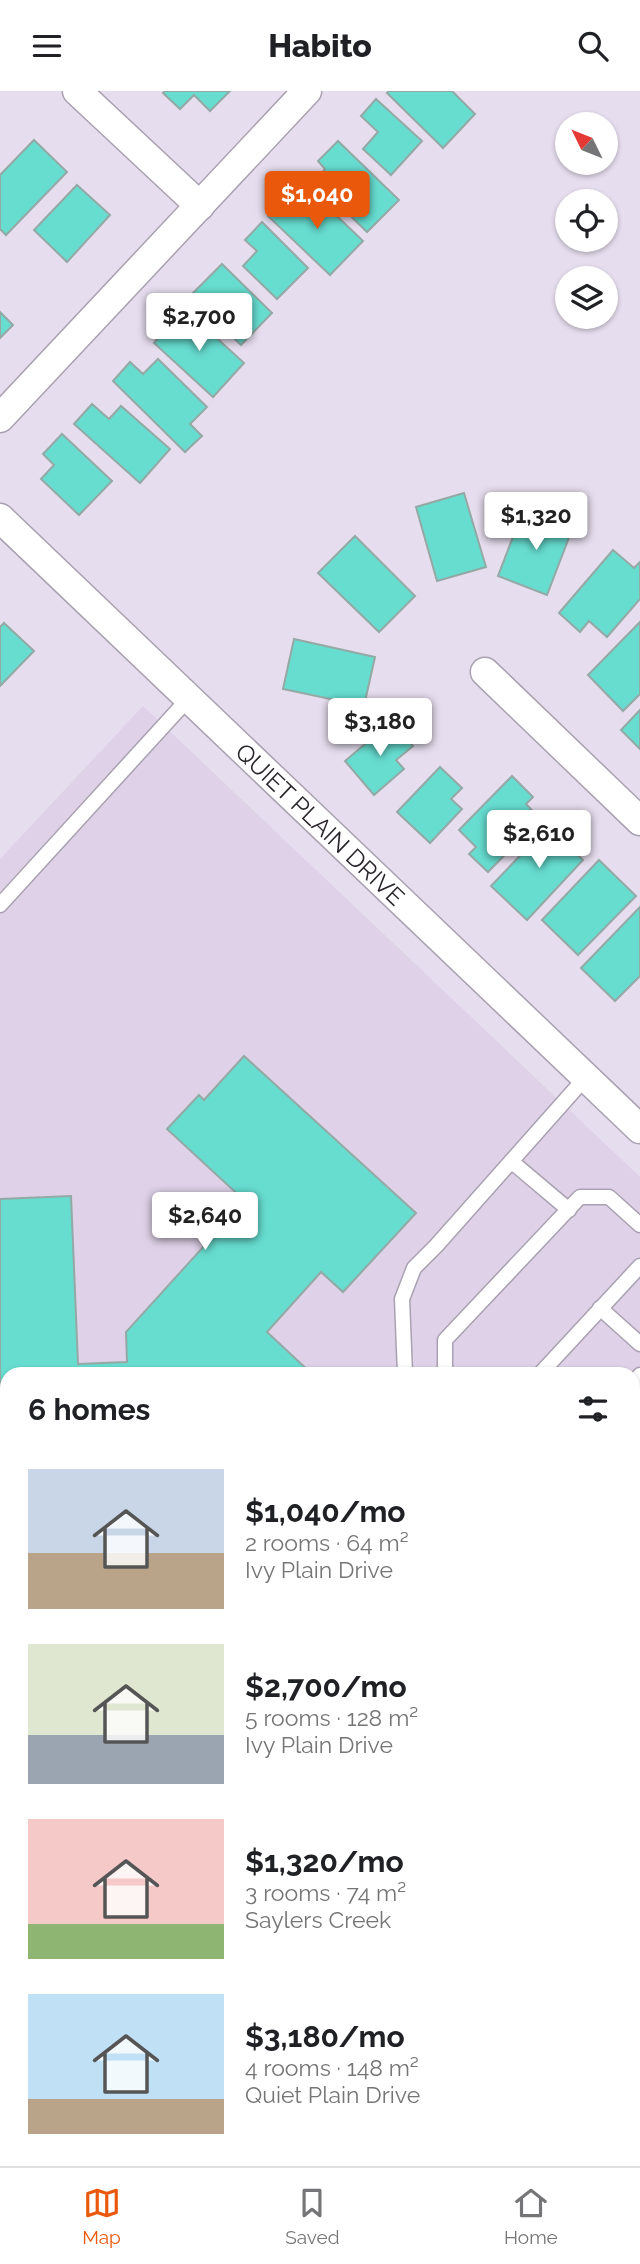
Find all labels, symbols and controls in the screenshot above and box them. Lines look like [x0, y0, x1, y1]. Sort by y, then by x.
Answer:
icon: menu [28, 27, 66, 65]
text: Habito [268, 27, 372, 64]
icon: search [574, 27, 612, 65]
north arrow [555, 112, 618, 175]
map controls [555, 112, 618, 329]
pin: $1,040 [260, 171, 374, 231]
text: $1,040 [281, 180, 353, 207]
button: locate [555, 189, 618, 252]
button: layers [555, 266, 618, 329]
pin: $2,700 [142, 293, 256, 353]
text: $2,700 [162, 302, 236, 329]
pin: $1,320 [479, 493, 593, 552]
text: $1,320 [500, 501, 572, 528]
pin: $3,180 [323, 699, 437, 758]
text: $3,180 [344, 707, 416, 734]
street label: QUIET PLAIN DRIVE [230, 737, 411, 911]
pin: $2,610 [482, 811, 596, 870]
text: $2,610 [503, 819, 575, 846]
pin: $2,640 [148, 1193, 262, 1252]
text: $2,640 [168, 1201, 242, 1228]
icon: filters [574, 1390, 612, 1428]
text: 6 homes [28, 1392, 150, 1427]
text: $1,040/mo [245, 1494, 406, 1529]
icon: home [84, 1497, 168, 1581]
text: 2 rooms · 64 m² [245, 1529, 409, 1556]
text: Ivy Plain Drive [245, 1556, 393, 1583]
text: $2,700/mo [245, 1669, 407, 1704]
icon: home [84, 1672, 168, 1756]
text: 5 rooms · 128 m² [245, 1704, 418, 1731]
text: Ivy Plain Drive [245, 1731, 393, 1758]
text: $1,320/mo [245, 1844, 404, 1879]
icon: home [84, 1847, 168, 1931]
text: 3 rooms · 74 m² [245, 1879, 406, 1906]
text: Saylers Creek [245, 1906, 391, 1933]
text: $3,180/mo [245, 2019, 405, 2054]
icon: home [84, 2022, 168, 2106]
text: 4 rooms · 148 m² [245, 2054, 419, 2081]
text: Quiet Plain Drive [245, 2081, 420, 2108]
tab: Map [82, 2184, 121, 2248]
tab: Saved [285, 2184, 340, 2248]
tab: Home [504, 2184, 558, 2248]

